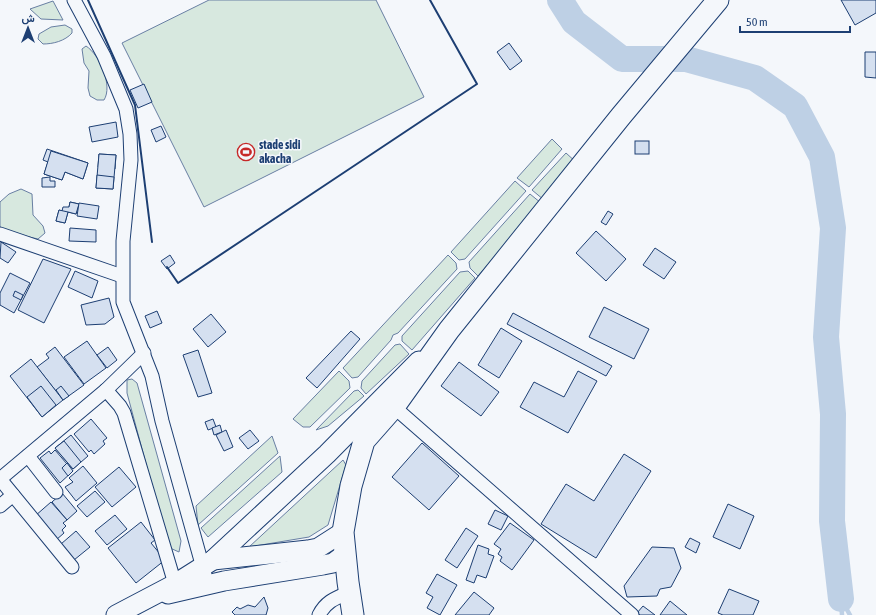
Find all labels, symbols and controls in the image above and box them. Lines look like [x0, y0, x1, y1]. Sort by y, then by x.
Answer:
north arrow [8, 8, 48, 48]
scale bar [740, 8, 850, 34]
text: ش [21, 12, 35, 25]
text: 50 m [746, 15, 768, 29]
place label: stade sidi akacha [259, 138, 301, 166]
sports icon: stade sidi akacha [236, 142, 256, 162]

